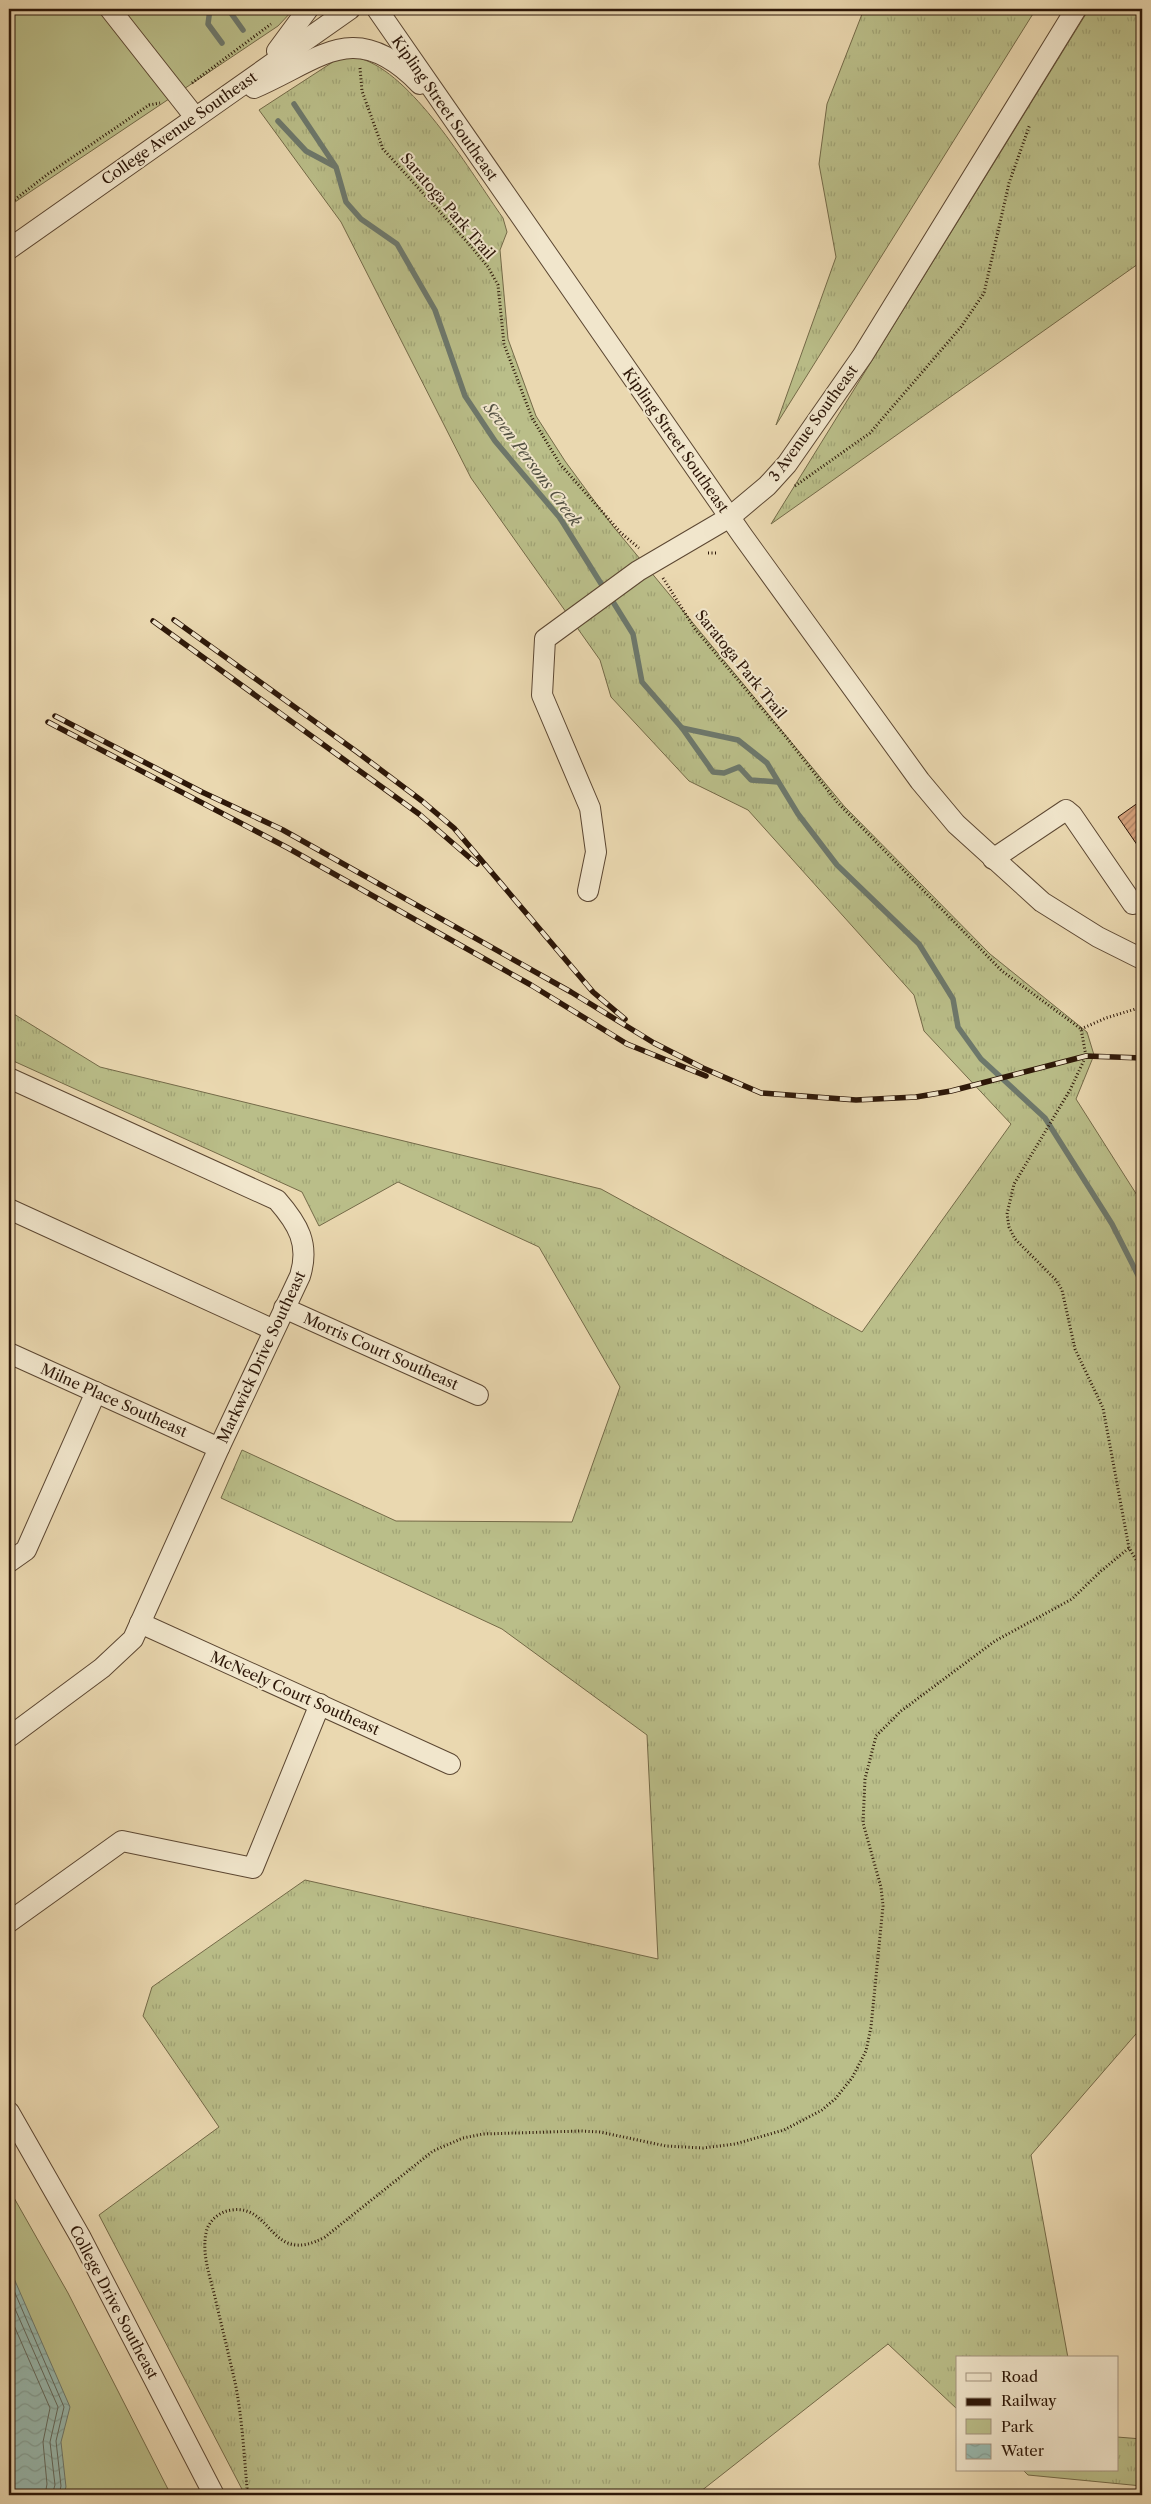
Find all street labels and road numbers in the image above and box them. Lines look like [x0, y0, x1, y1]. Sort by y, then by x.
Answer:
street label: Kipling Street Southeast [388, 32, 503, 185]
street label: College Avenue Southeast [98, 67, 261, 189]
street label: Saratoga Park Trail [397, 149, 500, 263]
street label: 3 Avenue Southeast [764, 361, 862, 485]
street label: Kipling Street Southeast [619, 364, 734, 517]
street label: Saratoga Park Trail [691, 606, 791, 723]
street label: Markwick Drive Southeast [213, 1267, 310, 1446]
street label: Morris Court Southeast [301, 1308, 462, 1394]
street label: Milne Place Southeast [38, 1359, 191, 1441]
street label: McNeely Court Southeast [207, 1647, 383, 1739]
street label: College Drive Southeast [65, 2222, 163, 2383]

